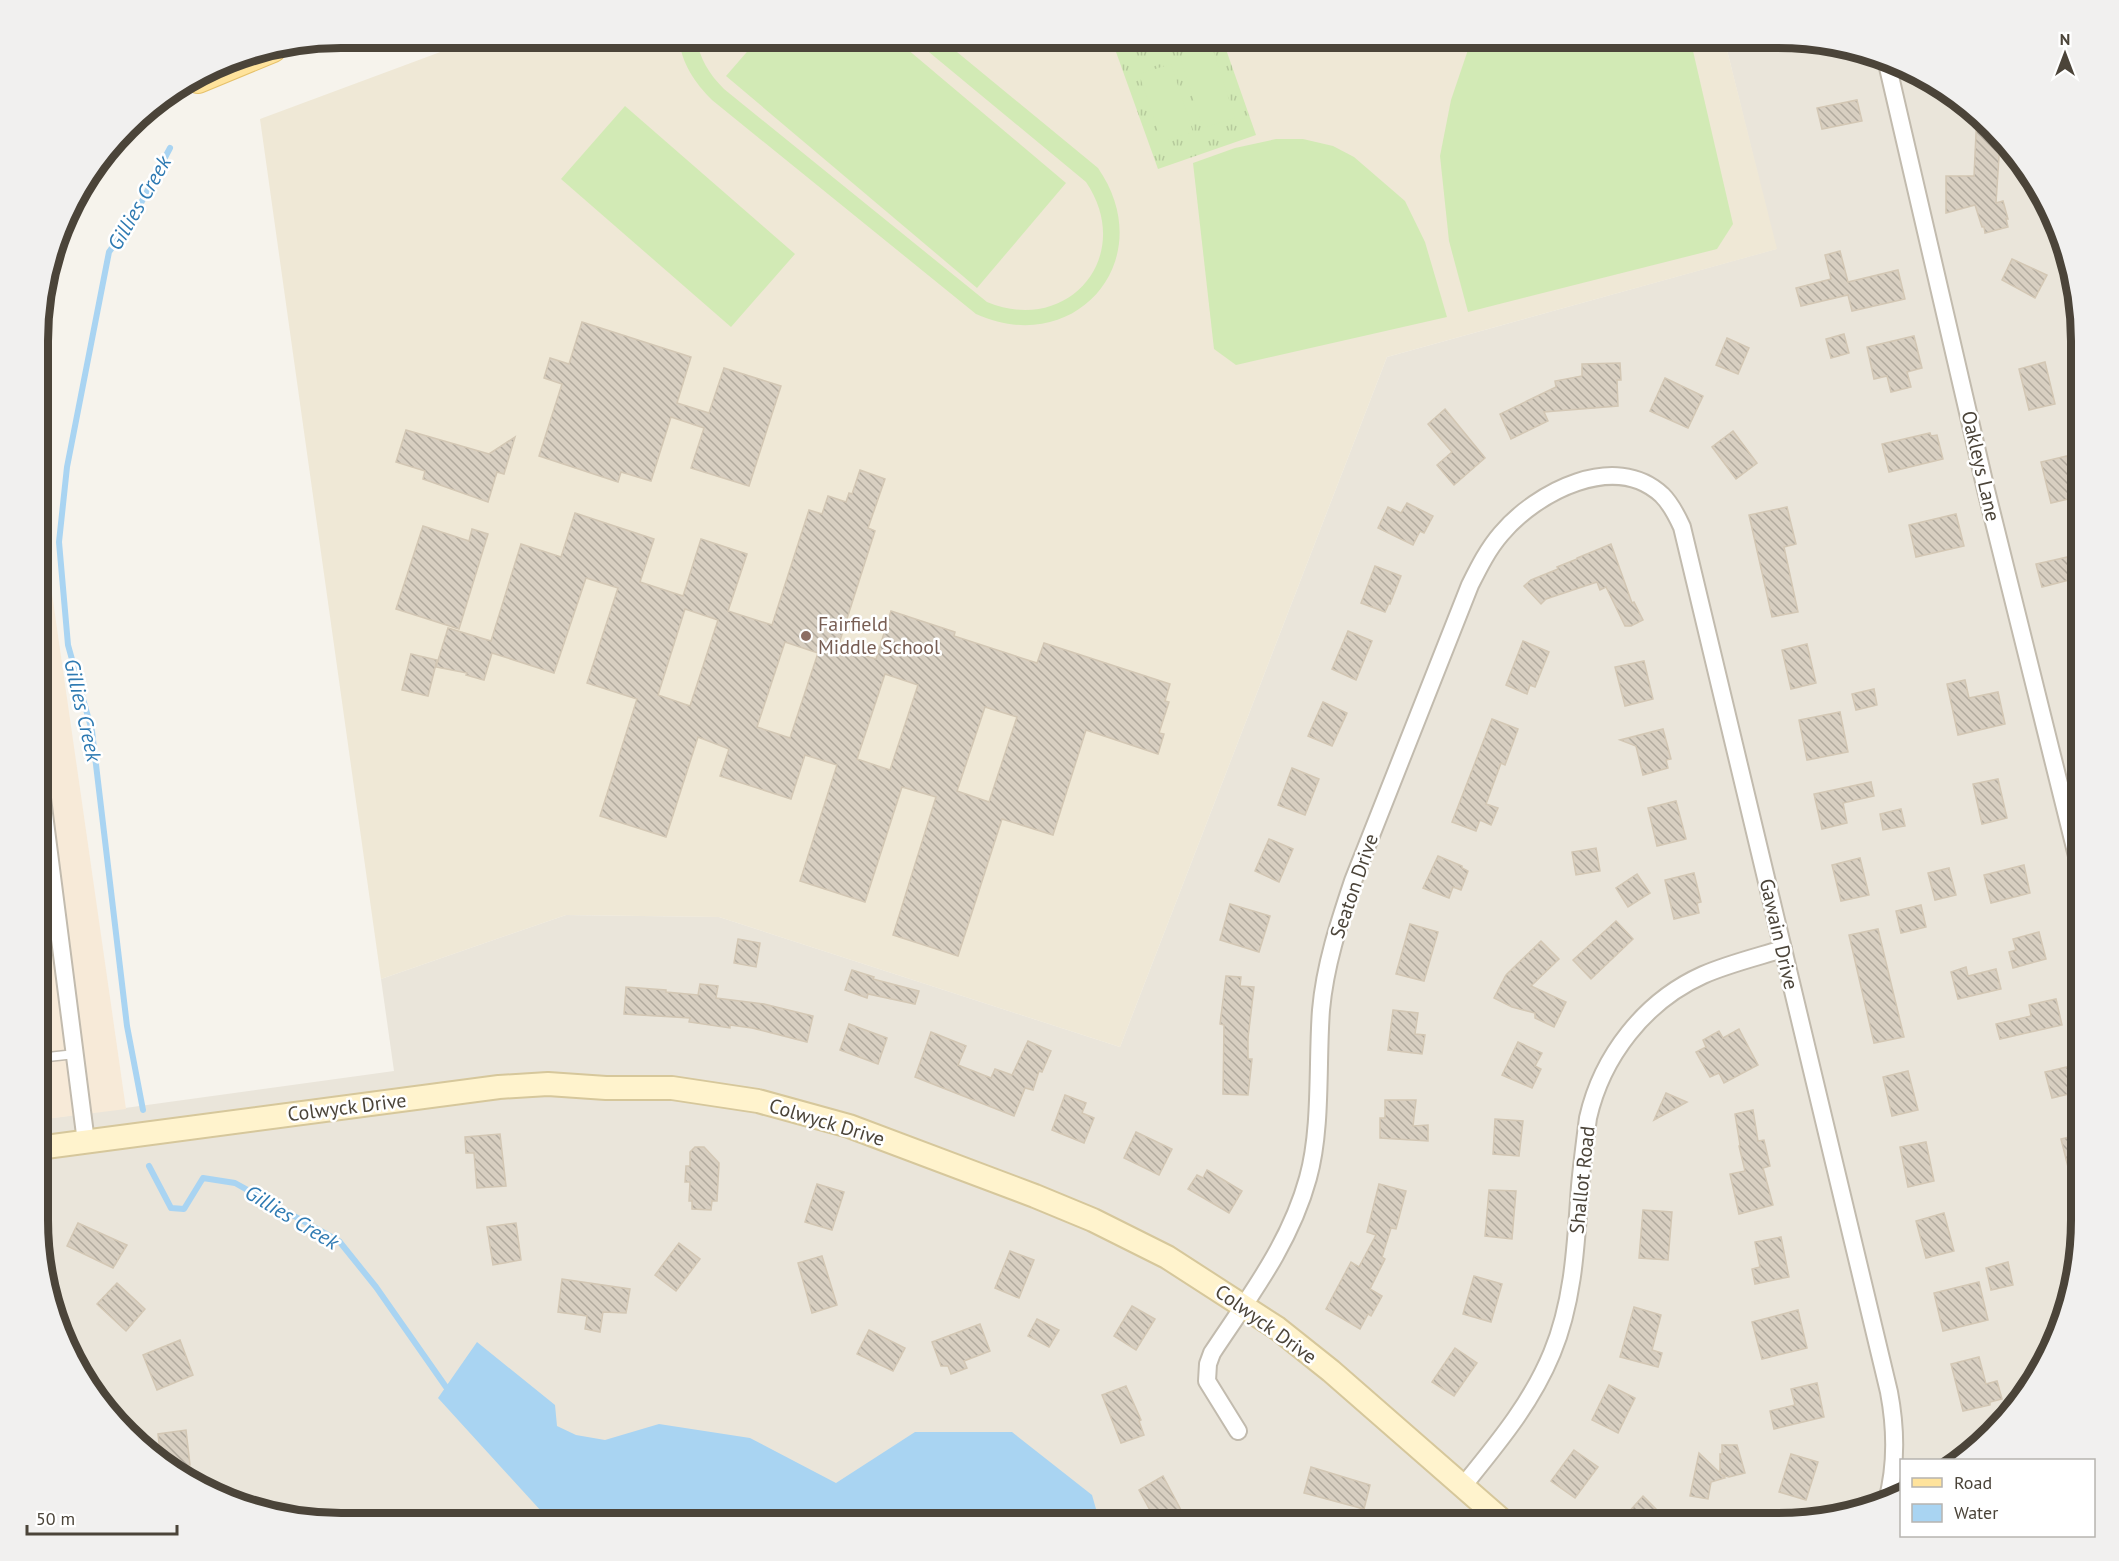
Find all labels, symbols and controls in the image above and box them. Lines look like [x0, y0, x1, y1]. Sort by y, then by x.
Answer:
north arrow [2035, 24, 2095, 84]
text: N [2060, 29, 2070, 49]
water label: Gillies Creek [101, 150, 178, 255]
street label: Oakleys Lane [1956, 408, 2006, 524]
place label: Fairfield Middle School [818, 611, 940, 660]
marker: Fairfield Middle School [799, 629, 813, 643]
water label: Gillies Creek [58, 656, 108, 766]
street label: Seaton Drive [1324, 830, 1384, 942]
street label: Gawain Drive [1754, 876, 1804, 992]
street label: Colwyck Drive [286, 1087, 408, 1127]
street label: Colwyck Drive [766, 1092, 888, 1152]
street label: Shallot Road [1563, 1125, 1601, 1235]
water label: Gillies Creek [240, 1178, 345, 1256]
street label: Colwyck Drive [1210, 1278, 1322, 1370]
legend [1900, 1459, 2095, 1537]
text: Road [1954, 1471, 1992, 1494]
scale bar [27, 1498, 177, 1536]
text: Water [1954, 1501, 1998, 1524]
text: 50 m [36, 1507, 75, 1530]

